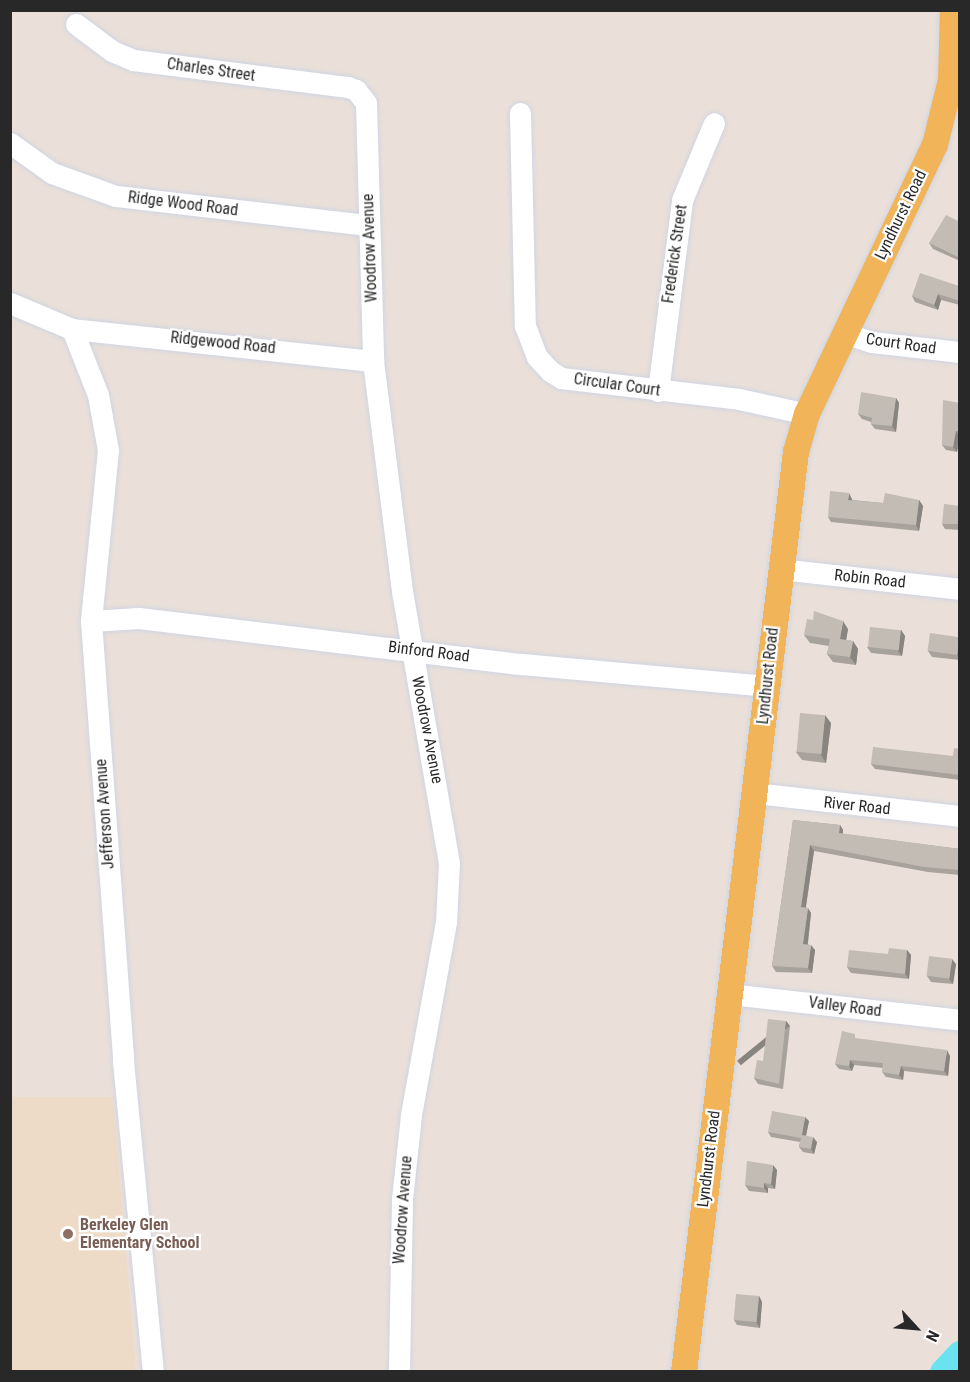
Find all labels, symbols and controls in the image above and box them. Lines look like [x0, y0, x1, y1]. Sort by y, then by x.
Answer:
street label: Charles Street [166, 54, 256, 86]
street label: Lyndhurst Road [871, 167, 931, 263]
street label: Ridge Wood Road [127, 188, 239, 220]
street label: Woodrow Avenue [359, 193, 381, 303]
street label: Frederick Street [659, 203, 691, 305]
street label: Ridgewood Road [169, 328, 277, 358]
street label: Court Road [865, 330, 937, 358]
street label: Circular Court [572, 369, 662, 401]
street label: Robin Road [833, 566, 907, 592]
street label: Lyndhurst Road [753, 627, 783, 725]
street label: Binford Road [387, 637, 471, 667]
street label: Woodrow Avenue [407, 675, 447, 785]
street label: Jefferson Avenue [92, 758, 118, 870]
street label: River Road [823, 793, 891, 819]
street label: Valley Road [807, 993, 883, 1021]
street label: Lyndhurst Road [694, 1110, 724, 1208]
street label: Woodrow Avenue [390, 1155, 416, 1265]
place label: Berkeley Glen Elementary School [80, 1215, 199, 1253]
marker: Berkeley Glen Elementary School [61, 1227, 75, 1241]
north arrow [886, 1298, 946, 1358]
text: N [922, 1328, 943, 1345]

